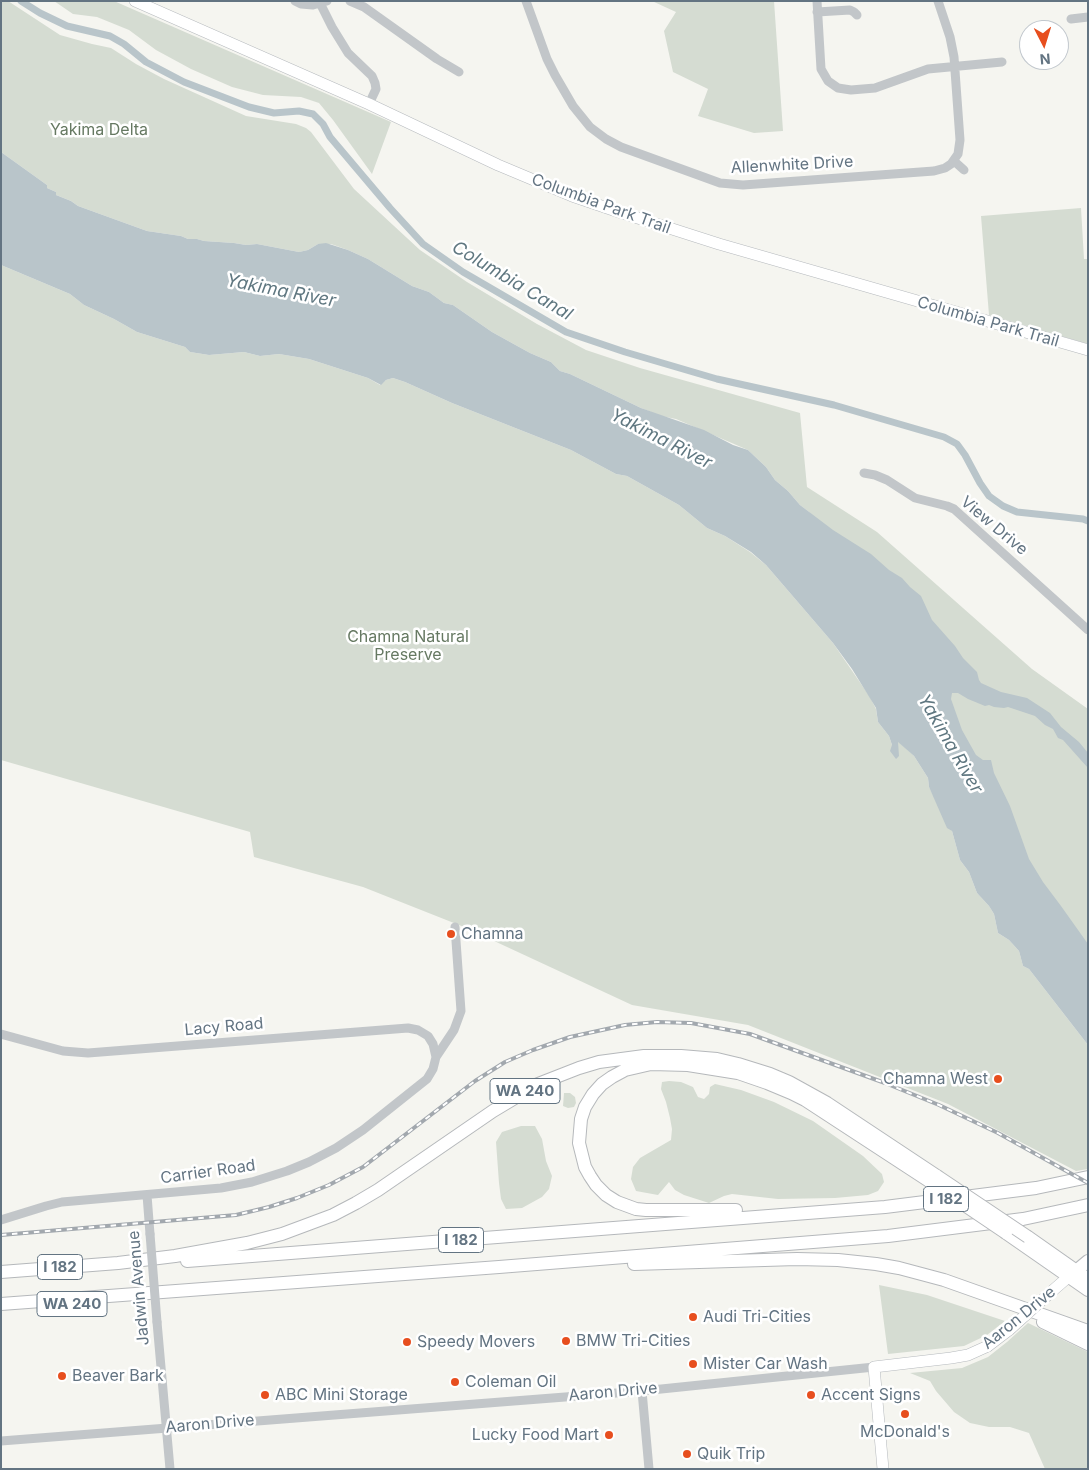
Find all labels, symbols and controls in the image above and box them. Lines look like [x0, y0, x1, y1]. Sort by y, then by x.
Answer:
north arrow [1019, 20, 1069, 70]
text: N [1039, 51, 1051, 68]
park label: Yakima Delta [50, 120, 148, 140]
street label: Allenwhite Drive [730, 152, 854, 178]
street label: Columbia Park Trail [529, 170, 673, 238]
water label: Columbia Canal [448, 237, 576, 325]
water label: Yakima River [225, 270, 337, 312]
street label: Columbia Park Trail [915, 293, 1061, 351]
water label: Yakima River [607, 404, 715, 474]
street label: View Drive [957, 493, 1031, 559]
park label: Chamna Natural Preserve [347, 627, 469, 665]
water label: Yakima River [913, 691, 987, 797]
place label: Chamna [461, 924, 524, 944]
marker: Chamna [445, 928, 457, 940]
street label: Lacy Road [184, 1014, 264, 1040]
place label: Chamna West [883, 1069, 988, 1089]
marker: Chamna West [992, 1073, 1004, 1085]
road number: WA 240 [490, 1078, 560, 1104]
street label: Carrier Road [159, 1156, 257, 1188]
road number: I 182 [924, 1186, 968, 1212]
road number: I 182 [438, 1228, 484, 1252]
street label: Jadwin Avenue [124, 1230, 154, 1346]
road number: I 182 [38, 1254, 82, 1280]
street label: Aaron Drive [978, 1283, 1060, 1353]
road number: WA 240 [37, 1292, 107, 1316]
place label: Audi Tri-Cities [703, 1307, 811, 1327]
marker: Audi Tri-Cities [687, 1311, 699, 1323]
place label: BMW Tri-Cities [576, 1331, 691, 1351]
place label: Speedy Movers [417, 1332, 535, 1352]
marker: BMW Tri-Cities [560, 1335, 572, 1347]
marker: Speedy Movers [401, 1336, 413, 1348]
place label: Mister Car Wash [703, 1354, 828, 1374]
marker: Mister Car Wash [687, 1358, 699, 1370]
place label: Beaver Bark [72, 1366, 164, 1386]
marker: Beaver Bark [56, 1370, 68, 1382]
place label: Coleman Oil [465, 1372, 556, 1392]
marker: Coleman Oil [449, 1376, 461, 1388]
street label: Aaron Drive [568, 1379, 658, 1405]
place label: ABC Mini Storage [275, 1385, 408, 1405]
place label: Accent Signs [821, 1385, 921, 1405]
marker: ABC Mini Storage [259, 1389, 271, 1401]
marker: Accent Signs [805, 1389, 817, 1401]
marker: McDonald's [899, 1408, 911, 1420]
street label: Aaron Drive [165, 1411, 255, 1437]
place label: McDonald's [860, 1422, 950, 1442]
place label: Lucky Food Mart [472, 1425, 599, 1445]
marker: Lucky Food Mart [603, 1429, 615, 1441]
place label: Quik Trip [697, 1444, 765, 1464]
marker: Quik Trip [681, 1448, 693, 1460]

